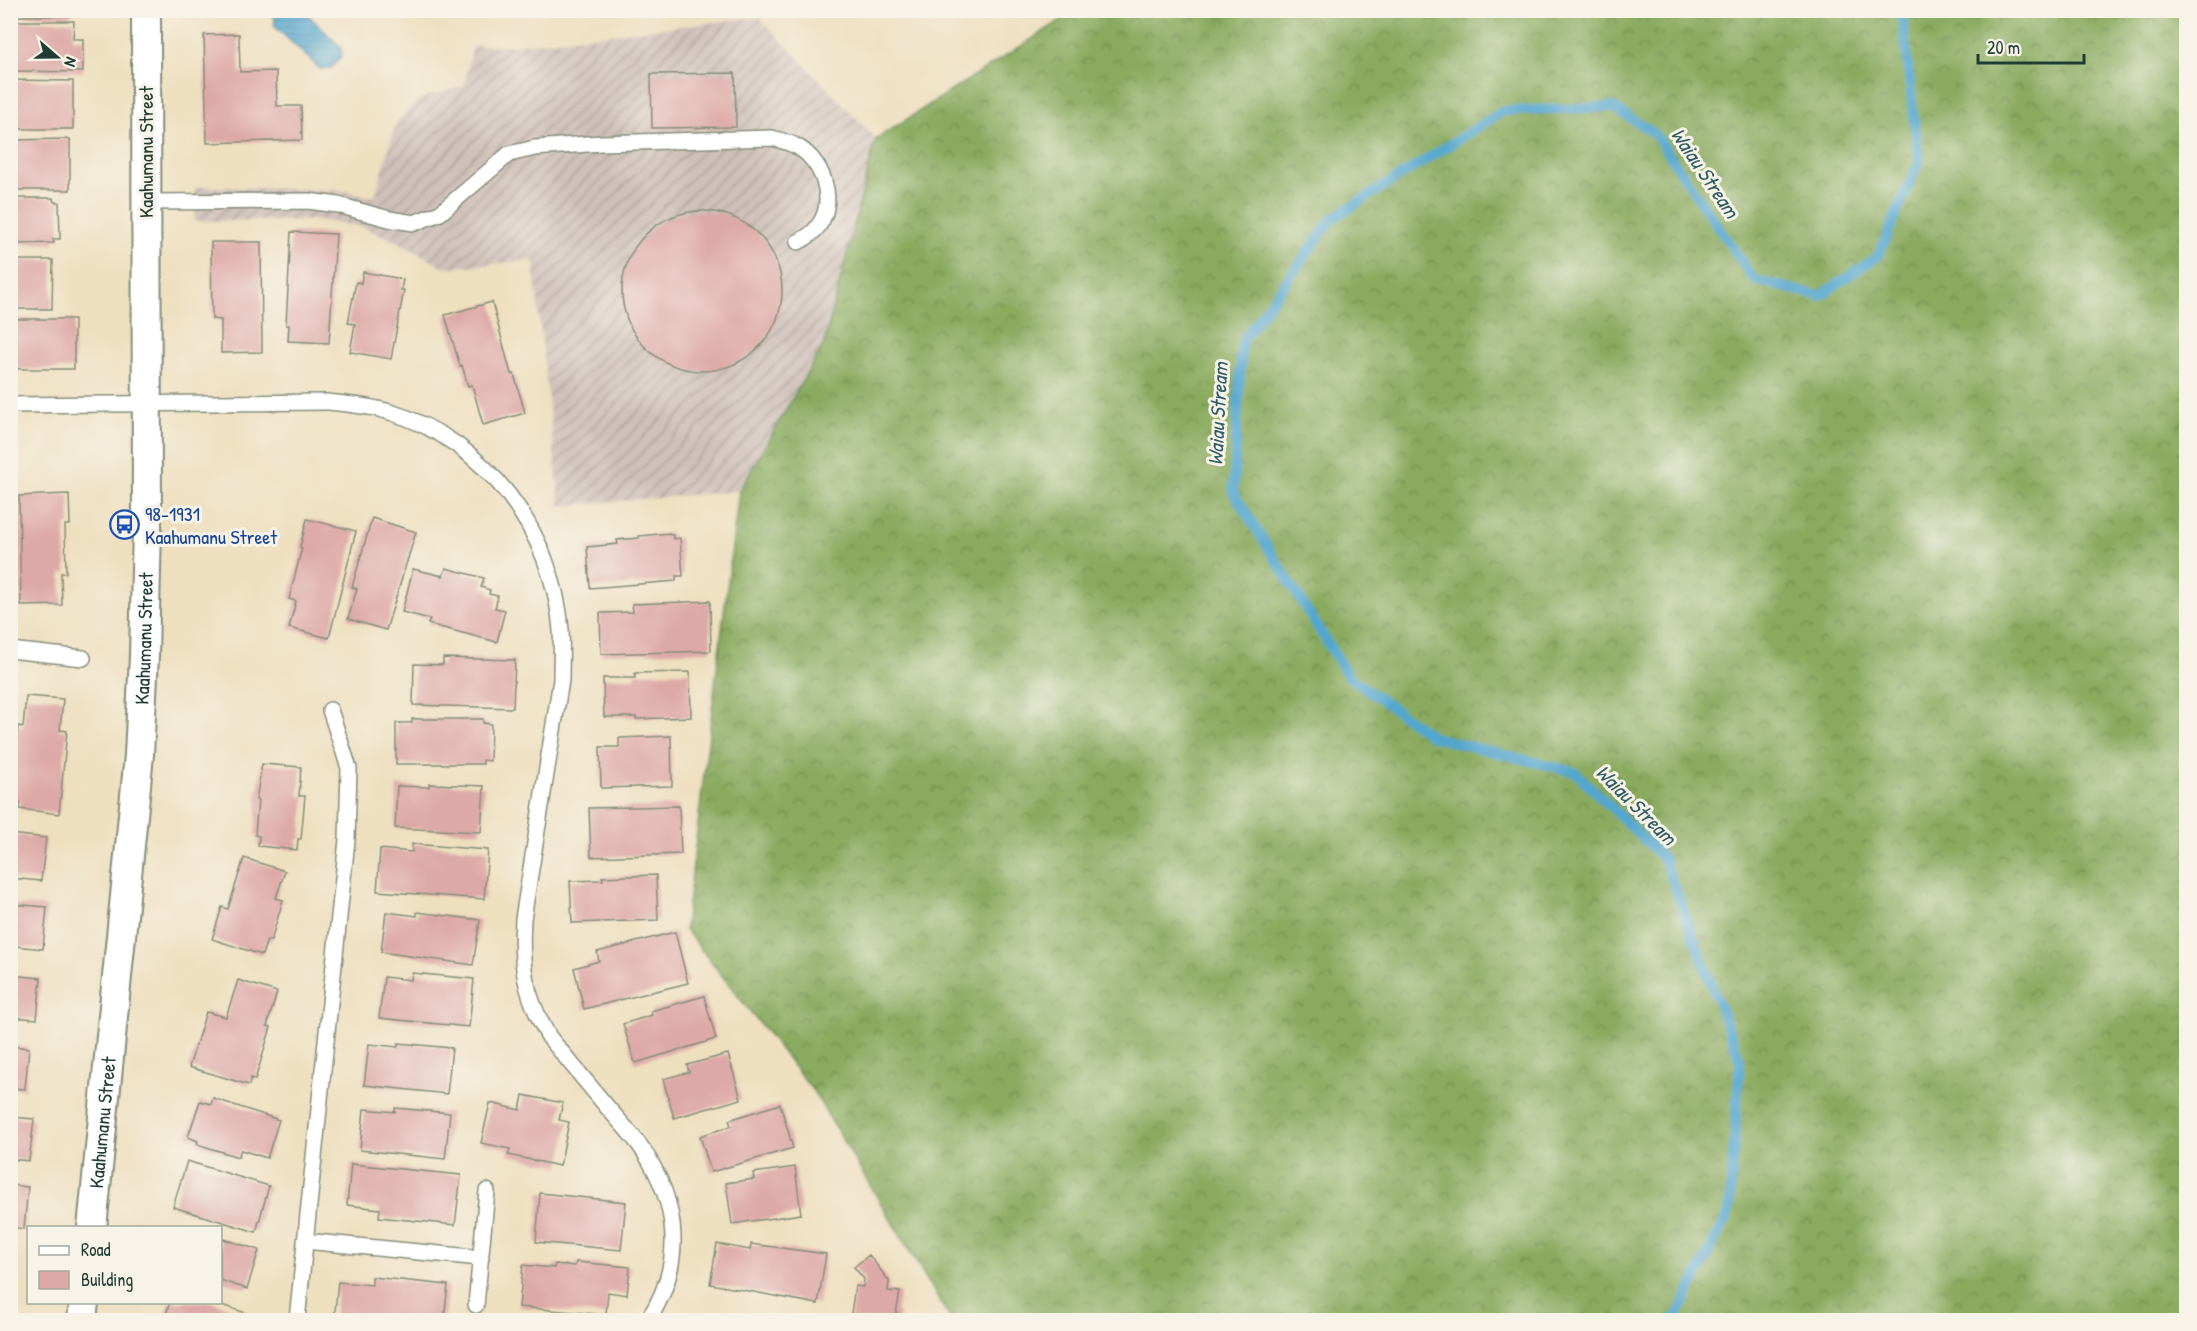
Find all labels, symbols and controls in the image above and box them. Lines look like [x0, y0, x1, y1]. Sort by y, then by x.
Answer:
north arrow [27, 27, 87, 87]
scale bar [1978, 27, 2084, 65]
text: 20 m [1987, 35, 2020, 60]
text: N [59, 54, 83, 70]
street label: Kaahumanu Street [132, 85, 159, 218]
water label: Waiau Stream [1665, 122, 1747, 224]
water label: Waiau Stream [1200, 361, 1235, 466]
place label: 98-1931 Kaahumanu Street [145, 500, 278, 550]
bus stop icon: 98-1931 Kaahumanu Street [108, 509, 140, 541]
street label: Kaahumanu Street [128, 571, 159, 705]
water label: Waiau Stream [1590, 758, 1684, 852]
street label: Kaahumanu Street [82, 1054, 122, 1190]
legend [27, 1226, 222, 1304]
text: Road [81, 1237, 111, 1262]
text: Building [81, 1267, 133, 1292]

